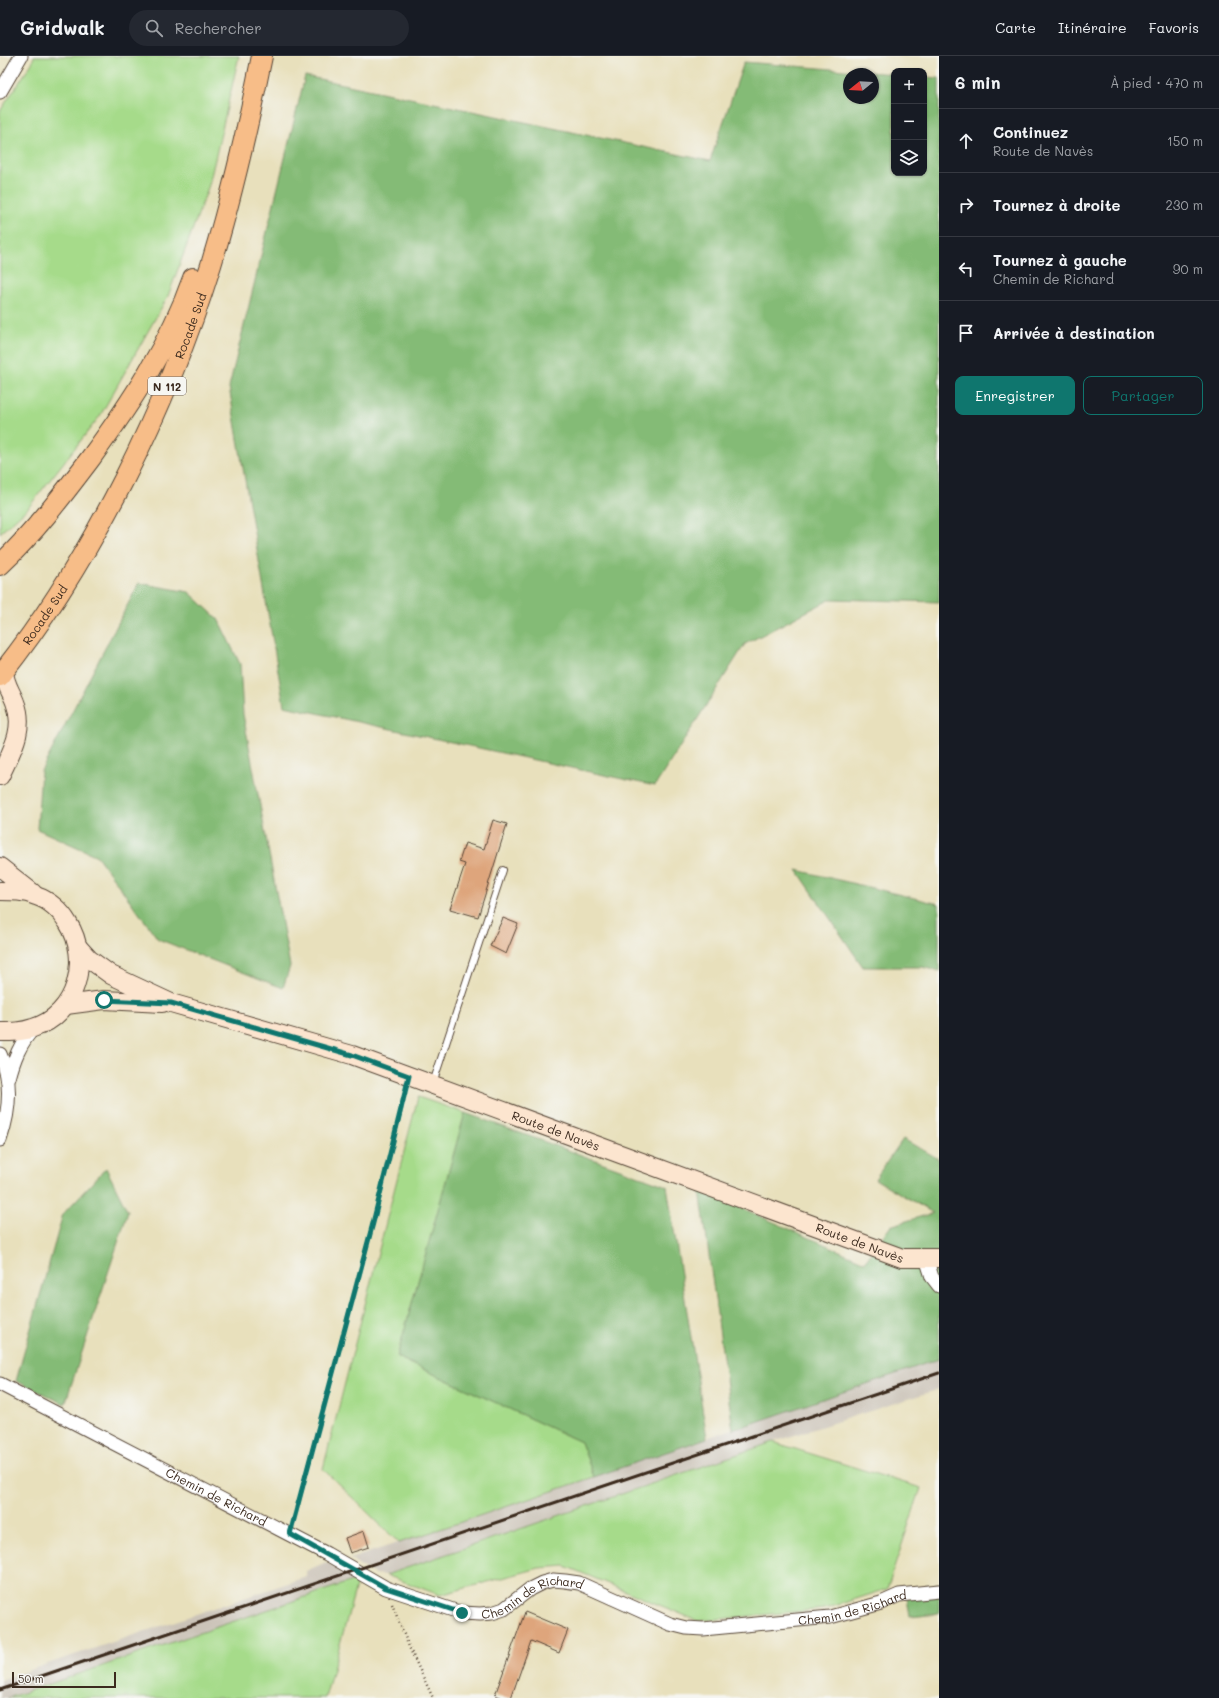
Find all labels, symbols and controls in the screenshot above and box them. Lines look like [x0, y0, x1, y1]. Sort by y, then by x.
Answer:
search box [129, 10, 409, 46]
text: Gridwalk [20, 15, 105, 40]
icon: search [143, 17, 165, 39]
text: Rechercher [175, 18, 262, 38]
text: Carte [995, 18, 1036, 37]
text: Itinéraire [1058, 18, 1127, 37]
text: Favoris [1149, 18, 1199, 37]
north arrow [843, 68, 879, 104]
map controls [891, 68, 927, 176]
button: + [891, 68, 927, 104]
text: 6 min [955, 71, 1000, 93]
text: À pied · 470 m [1110, 74, 1203, 91]
button: − [891, 104, 927, 140]
text: Continuez [993, 122, 1068, 142]
icon: ahead [955, 130, 977, 152]
text: 150 m [1167, 132, 1203, 149]
button: layers [891, 140, 927, 176]
text: Route de Navès [993, 142, 1093, 159]
icon: right [955, 194, 977, 216]
text: Tournez à droite [993, 195, 1121, 215]
text: 230 m [1166, 196, 1203, 213]
text: Tournez à gauche [993, 250, 1127, 270]
icon: left [955, 258, 977, 280]
text: 90 m [1173, 260, 1203, 277]
text: Chemin de Richard [993, 270, 1114, 287]
street label: Rocade Sud [171, 290, 210, 361]
icon: arrive [955, 322, 977, 344]
text: Arrivée à destination [993, 323, 1155, 343]
button: Enregistrer [955, 376, 1075, 415]
button: Partager [1083, 376, 1203, 415]
road number: N 112 [148, 377, 186, 395]
street label: Rocade Sud [19, 581, 71, 648]
route start [95, 991, 113, 1009]
street label: Route de Navès [510, 1107, 602, 1154]
street label: Route de Navès [814, 1219, 906, 1266]
street label: Chemin de Richard [163, 1464, 270, 1530]
street label: Chemin de Richard [481, 1571, 587, 1622]
street label: Chemin de Richard [797, 1586, 907, 1628]
route end [453, 1604, 471, 1622]
scale bar [12, 1670, 116, 1689]
text: 50 m [18, 1671, 44, 1686]

